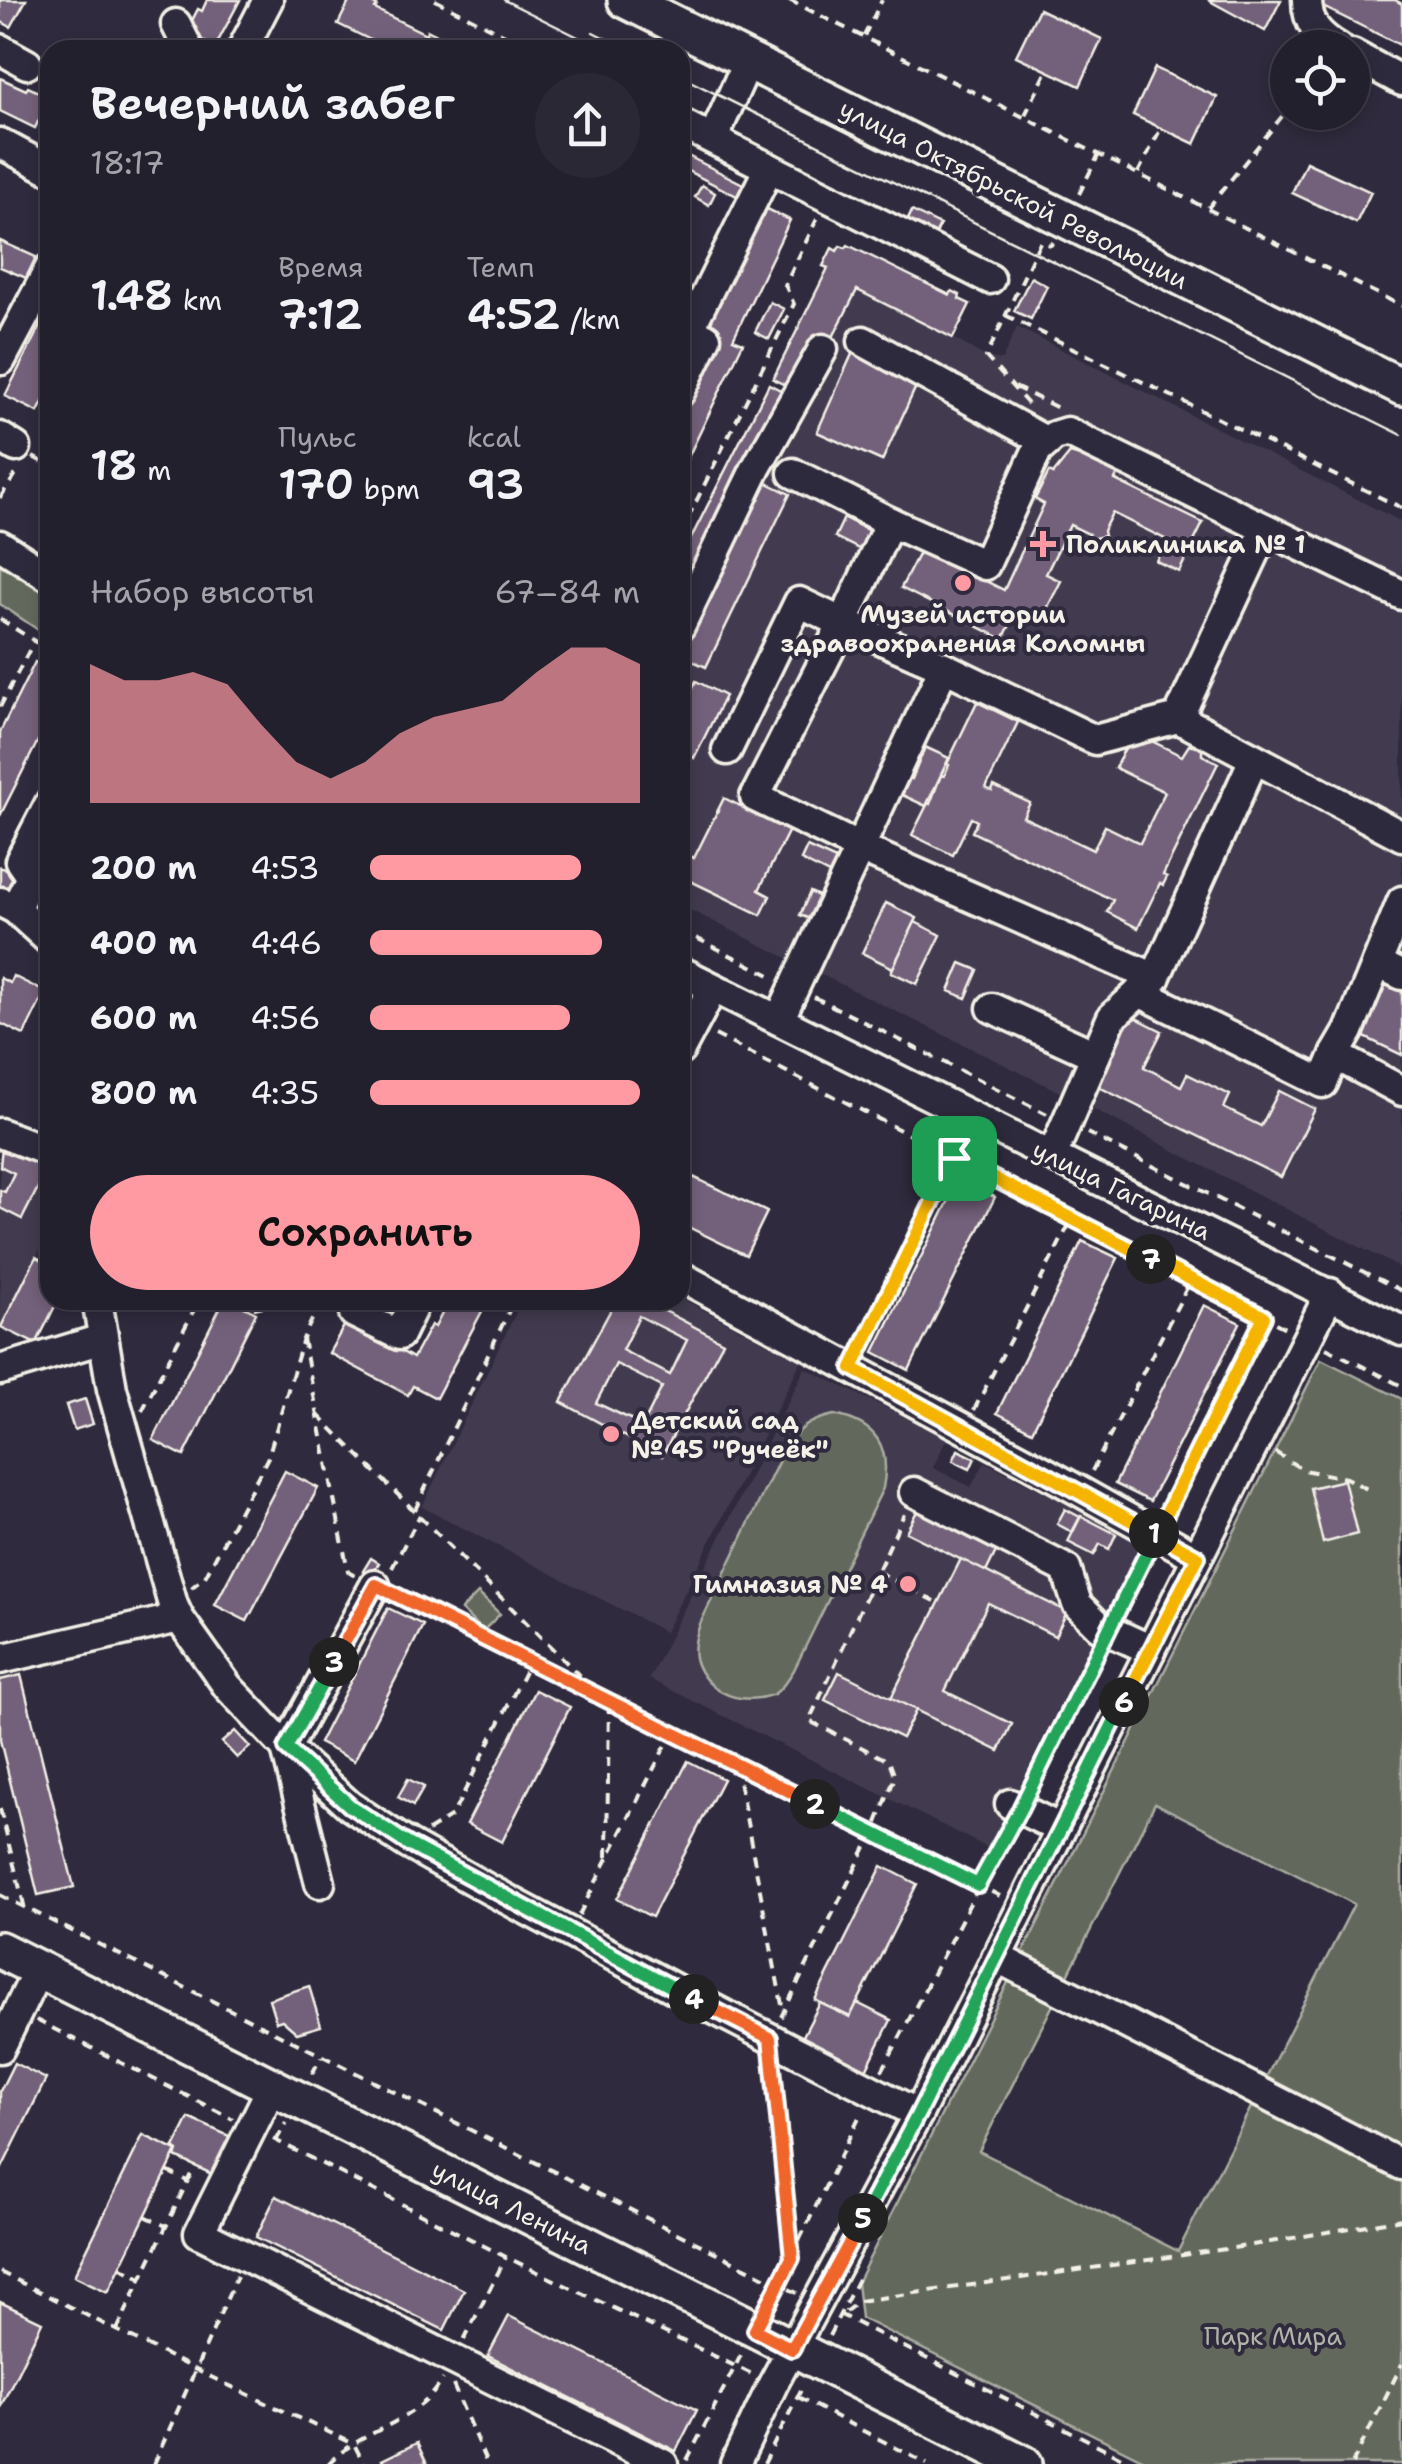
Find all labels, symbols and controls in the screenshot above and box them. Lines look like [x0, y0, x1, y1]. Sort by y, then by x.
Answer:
map controls [1270, 30, 1370, 130]
button: locate [1270, 30, 1370, 130]
text: Вечерний забег [90, 73, 455, 133]
button: share [535, 73, 640, 178]
street label: улица Октябрьской Революции [834, 91, 1194, 297]
text: 18:17 [90, 141, 165, 184]
text: Время [278, 248, 364, 286]
text: Темп [467, 248, 534, 286]
text: 1.48 [90, 267, 173, 323]
text: km [173, 281, 222, 319]
text: 7:12 [278, 286, 363, 342]
text: 4:52 [467, 286, 561, 342]
text: /km [561, 300, 620, 338]
text: Пульс [278, 418, 357, 456]
text: kcal [467, 418, 521, 456]
text: 18 [90, 437, 138, 493]
text: m [138, 451, 171, 489]
text: 170 [278, 456, 354, 512]
text: 93 [467, 456, 524, 512]
text: bpm [354, 470, 420, 508]
place label: Поликлиника № 1 [1066, 527, 1306, 561]
marker: Поликлиника № 1 [1030, 531, 1056, 557]
text: Набор высоты [90, 570, 315, 613]
text: 67–84 m [494, 570, 640, 613]
marker: Музей истории здравоохранения Коломны [952, 572, 974, 594]
place label: Музей истории здравоохранения Коломны [781, 597, 1145, 660]
text: 200 m [90, 846, 197, 889]
text: 4:53 [250, 846, 320, 889]
text: 400 m [90, 921, 197, 964]
text: 4:46 [250, 921, 322, 964]
text: 600 m [90, 996, 197, 1039]
text: 4:56 [250, 996, 321, 1039]
text: 800 m [90, 1071, 197, 1114]
text: 4:35 [250, 1071, 319, 1114]
pin [912, 1116, 997, 1201]
icon: arrive [927, 1131, 982, 1186]
street label: улица Гагарина [1027, 1132, 1217, 1248]
button: Сохранить [90, 1175, 640, 1290]
pin: 7 [1126, 1234, 1176, 1284]
text: 7 [1141, 1240, 1161, 1278]
place label: Детский сад № 45 "Ручеёк" [631, 1403, 829, 1466]
marker: Детский сад № 45 "Ручеёк" [600, 1423, 622, 1445]
pin: 1 [1129, 1508, 1179, 1558]
text: 1 [1148, 1514, 1160, 1552]
place label: Гимназия № 4 [693, 1567, 888, 1601]
marker: Гимназия № 4 [897, 1573, 919, 1595]
pin: 3 [309, 1637, 359, 1687]
text: 3 [324, 1643, 344, 1681]
pin: 6 [1099, 1677, 1149, 1727]
text: 6 [1114, 1683, 1134, 1721]
pin: 2 [790, 1779, 840, 1829]
text: 2 [805, 1785, 825, 1823]
pin: 4 [669, 1974, 719, 2024]
text: 4 [684, 1980, 704, 2018]
street label: улица Ленина [426, 2152, 598, 2262]
pin: 5 [838, 2193, 888, 2243]
text: 5 [854, 2199, 872, 2237]
park label: Парк Мира [1204, 2319, 1342, 2353]

